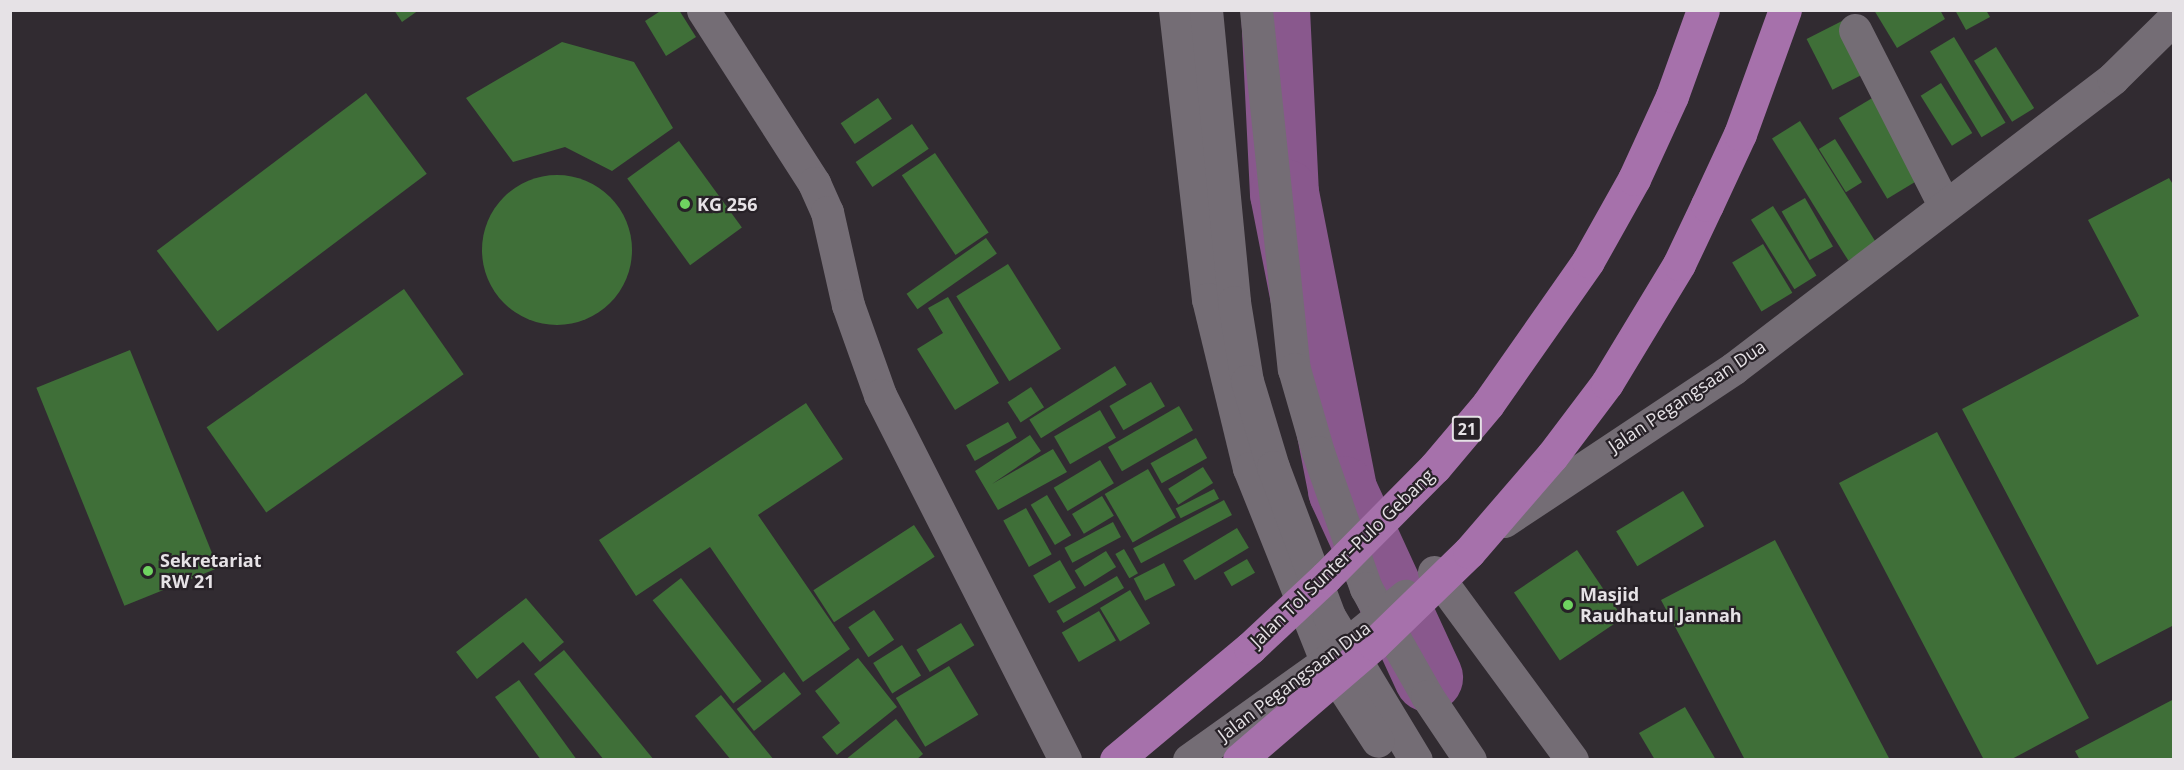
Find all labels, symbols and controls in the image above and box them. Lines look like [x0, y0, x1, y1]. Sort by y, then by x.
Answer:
place label: KG 256 [697, 193, 758, 215]
marker: KG 256 [678, 197, 692, 211]
street label: Jalan Pegangsaan Dua [1604, 335, 1770, 457]
road number: 21 [1450, 416, 1484, 442]
street label: Jalan Tol Sunter–Pulo Gebang [1246, 465, 1438, 651]
place label: Sekretariat RW 21 [160, 550, 262, 592]
marker: Sekretariat RW 21 [141, 564, 155, 578]
place label: Masjid Raudhatul Jannah [1580, 584, 1742, 626]
marker: Masjid Raudhatul Jannah [1561, 598, 1575, 612]
street label: Jalan Pegangsaan Dua [1214, 617, 1374, 745]

